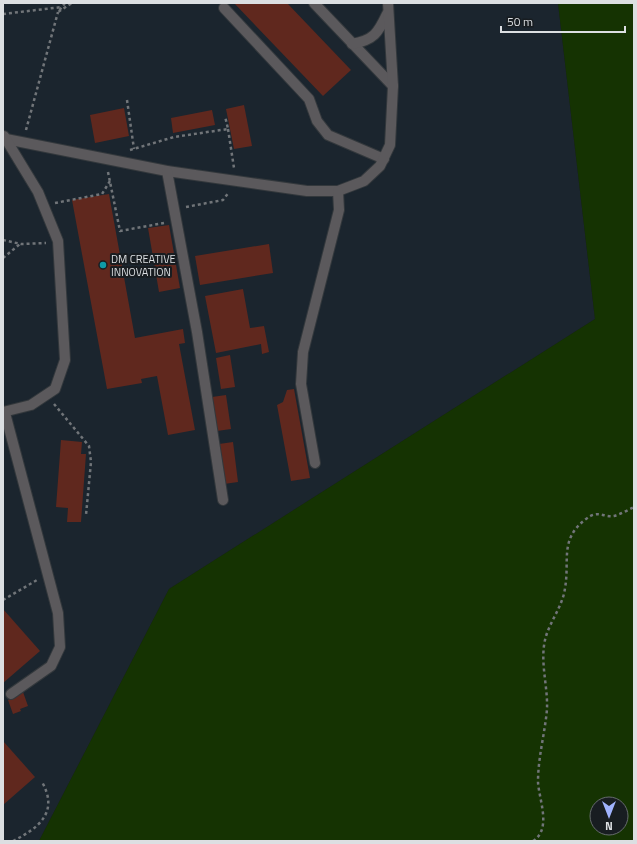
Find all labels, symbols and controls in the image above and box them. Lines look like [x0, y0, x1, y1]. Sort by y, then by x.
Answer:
scale bar [501, 8, 625, 34]
text: 50 m [507, 12, 533, 31]
place label: DM CREATIVE INNOVATION [111, 251, 176, 280]
marker: DM CREATIVE INNOVATION [98, 260, 108, 270]
north arrow [589, 796, 629, 836]
text: N [605, 818, 613, 834]

